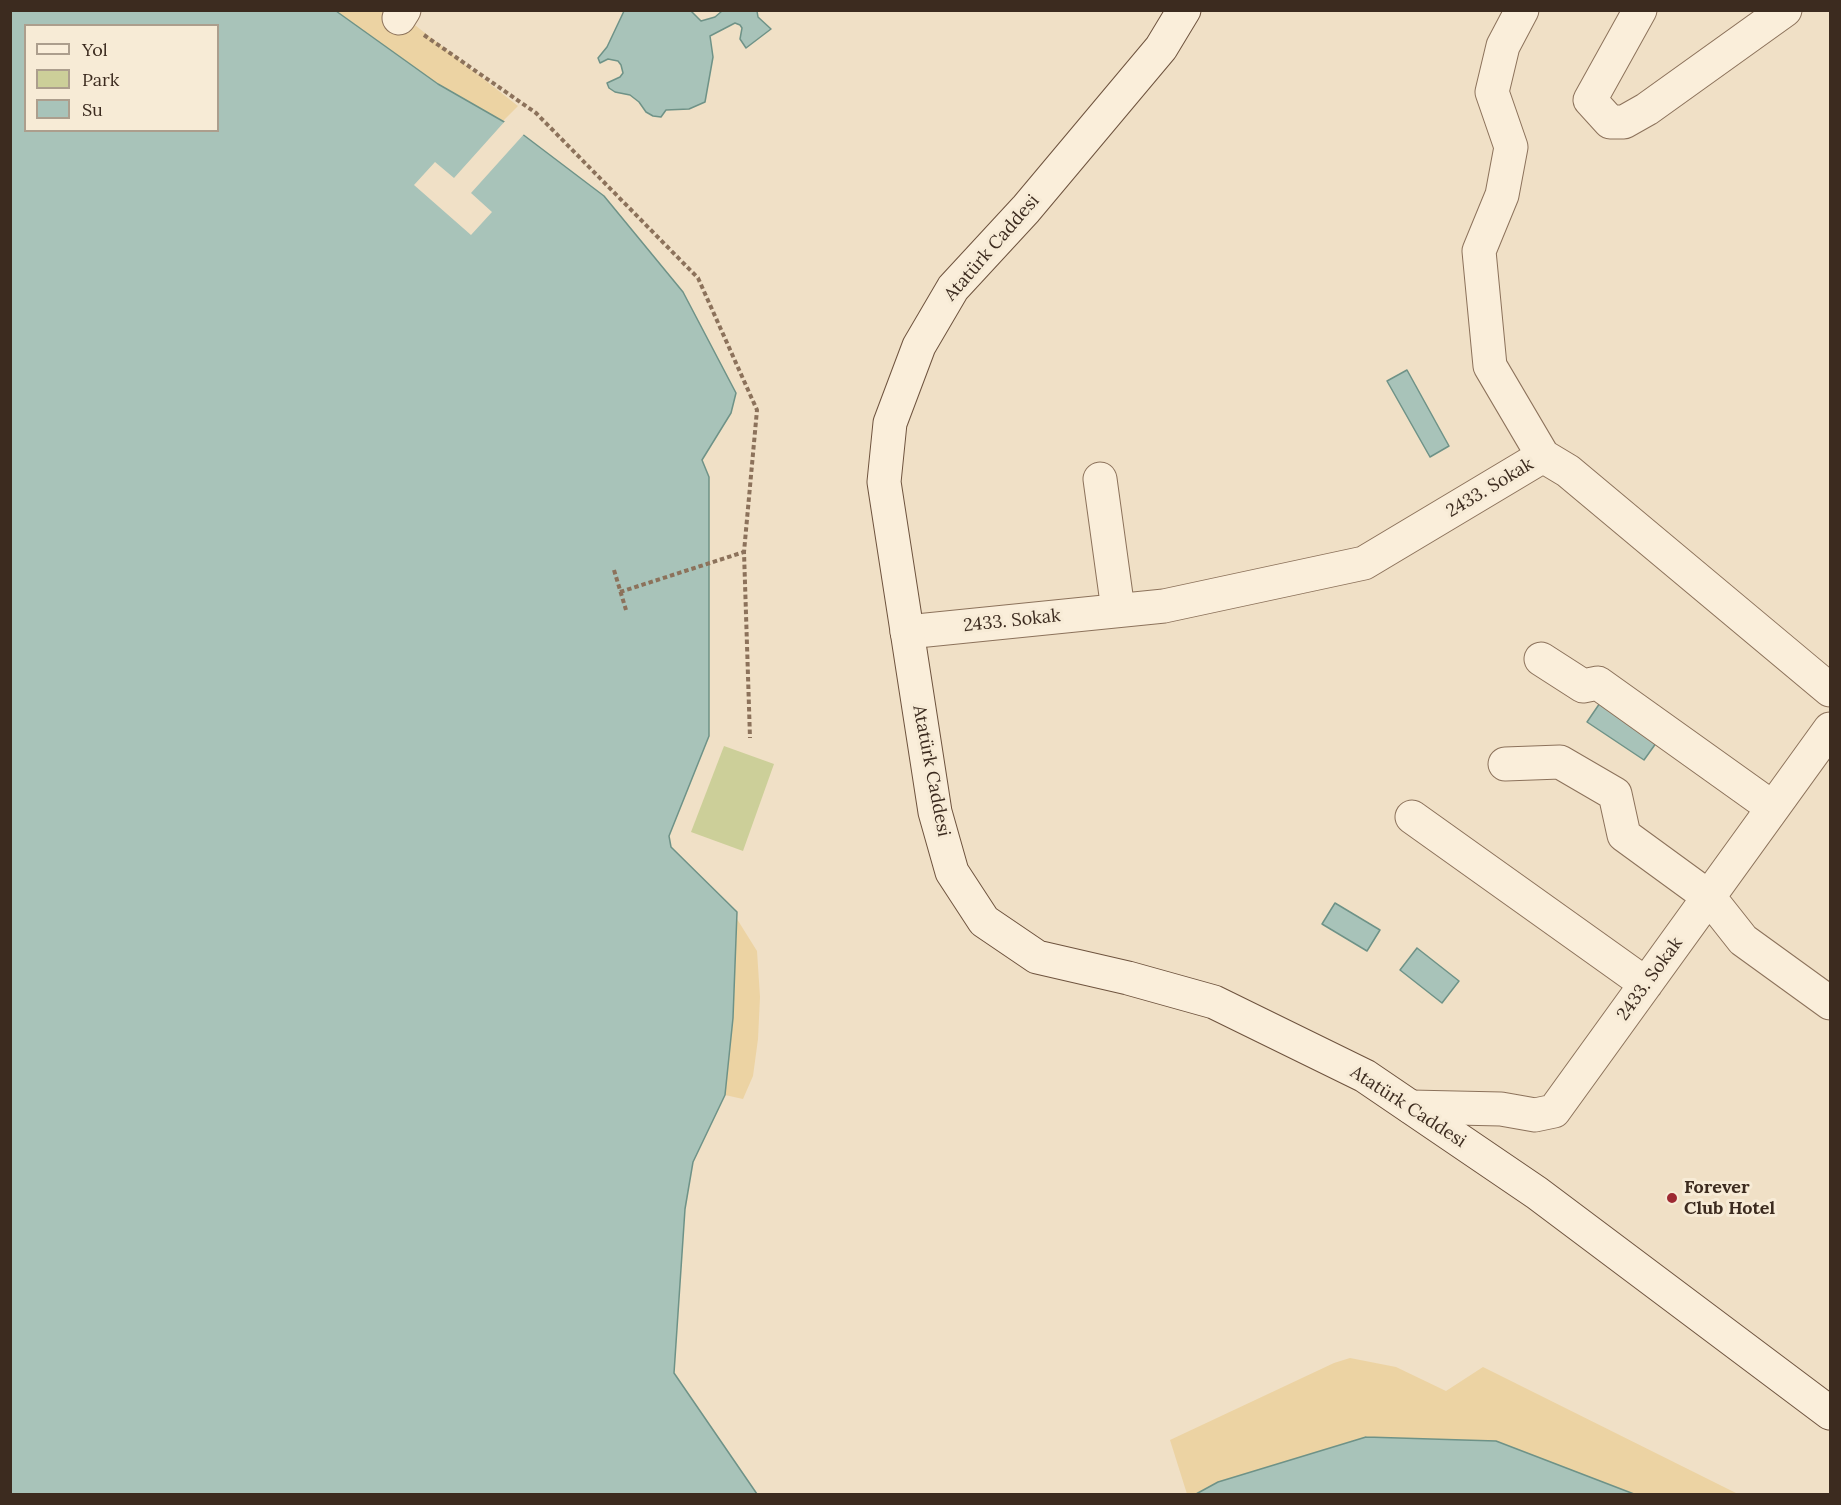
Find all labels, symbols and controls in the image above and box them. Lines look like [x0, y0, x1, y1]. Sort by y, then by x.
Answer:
legend [24, 24, 219, 132]
text: Yol [82, 38, 108, 61]
text: Park [82, 68, 119, 91]
text: Su [82, 98, 103, 121]
street label: Atatürk Caddesi [940, 190, 1044, 306]
street label: 2433. Sokak [1443, 454, 1537, 522]
street label: 2433. Sokak [962, 605, 1062, 637]
street label: Atatürk Caddesi [908, 703, 954, 839]
street label: 2433. Sokak [1613, 933, 1687, 1025]
street label: Atatürk Caddesi [1346, 1062, 1470, 1152]
place label: Forever Club Hotel [1684, 1177, 1775, 1220]
marker: Forever Club Hotel [1665, 1191, 1679, 1205]

